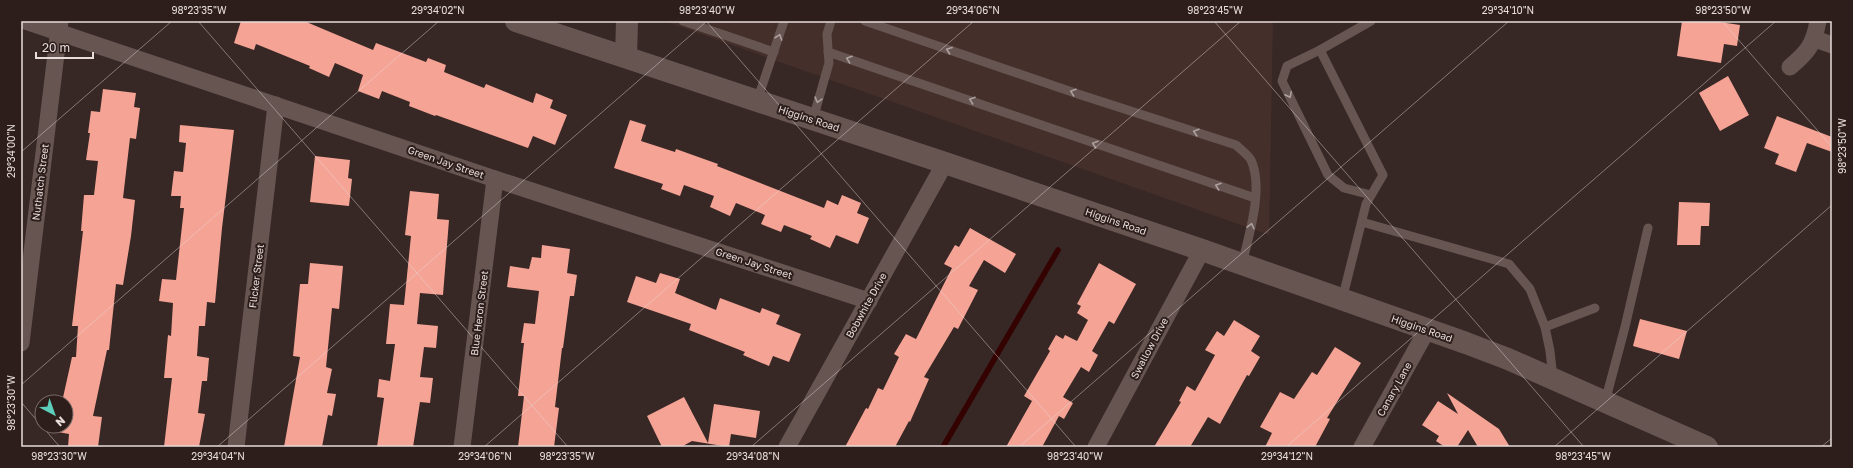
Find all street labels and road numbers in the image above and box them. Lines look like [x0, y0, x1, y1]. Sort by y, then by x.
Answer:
street label: Higgins Road [777, 102, 841, 134]
street label: Nuthatch Street [29, 143, 51, 221]
street label: Green Jay Street [406, 143, 486, 181]
street label: Higgins Road [1084, 205, 1148, 237]
street label: Flicker Street [246, 243, 266, 309]
street label: Green Jay Street [714, 245, 794, 281]
street label: Blue Heron Street [468, 270, 490, 356]
street label: Bobwhite Drive [843, 270, 889, 340]
street label: Higgins Road [1390, 312, 1454, 344]
street label: Swallow Drive [1128, 315, 1170, 381]
street label: Canary Lane [1374, 360, 1414, 418]

